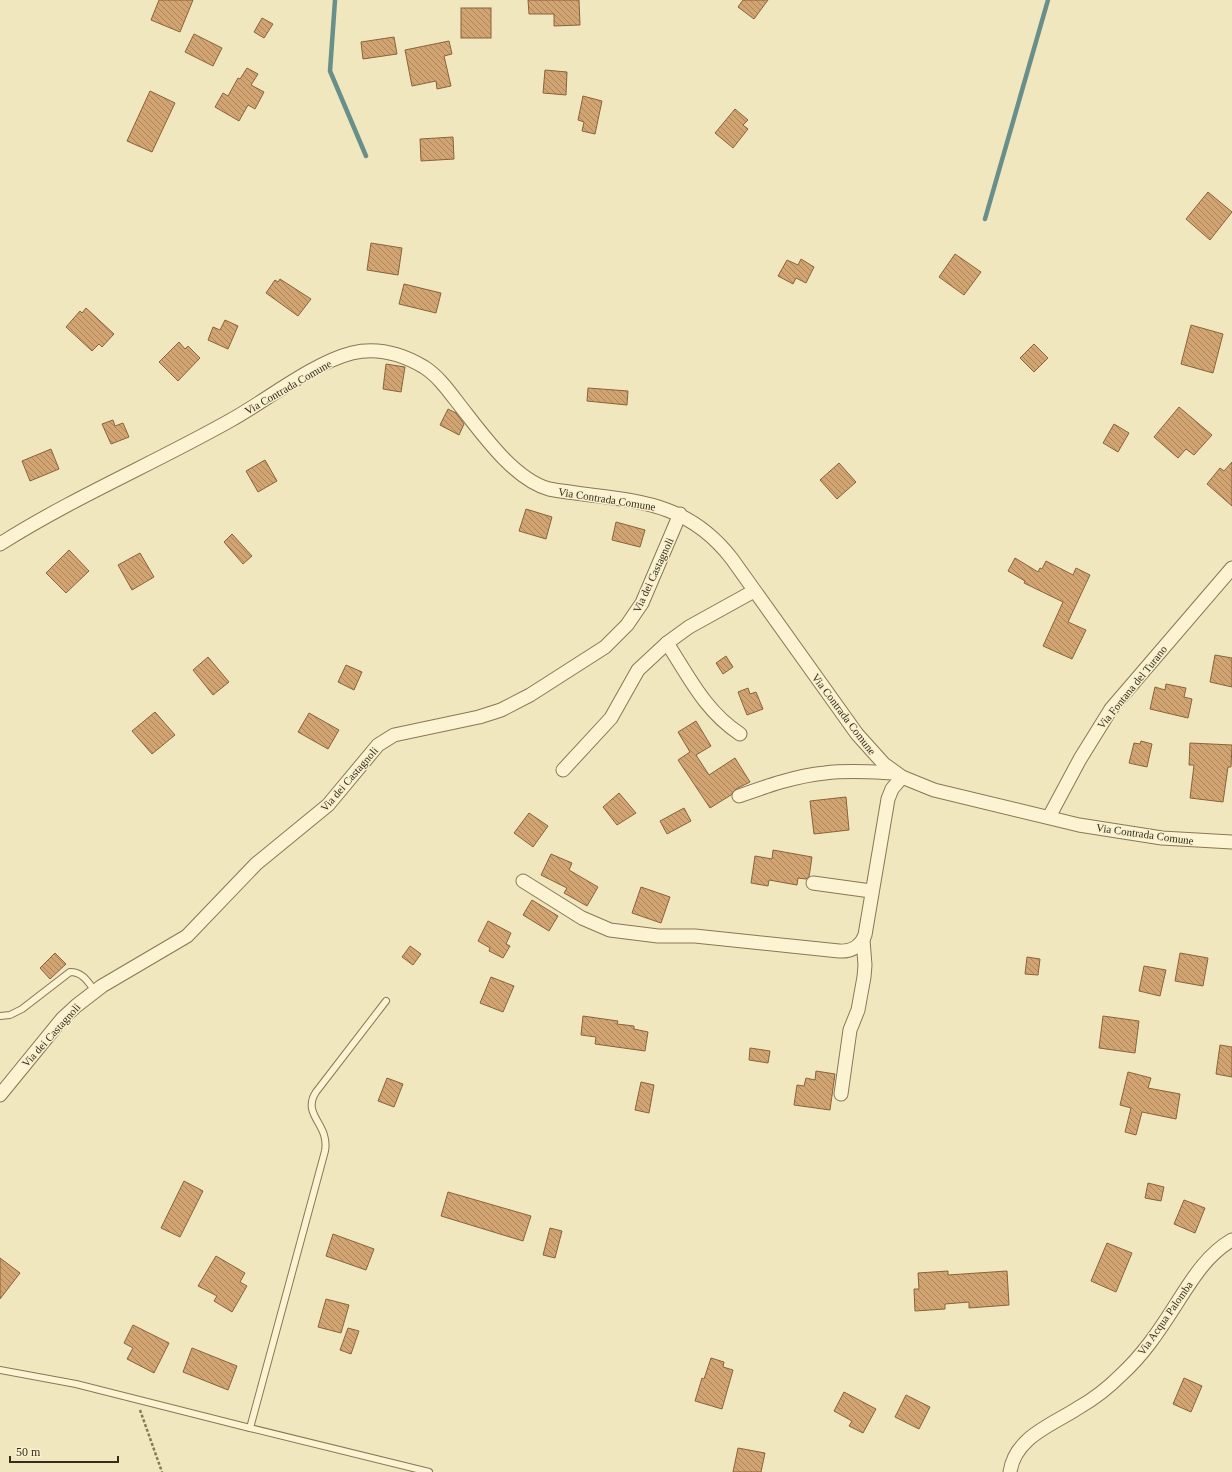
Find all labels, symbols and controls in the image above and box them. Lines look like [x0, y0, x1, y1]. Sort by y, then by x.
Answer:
street label: Via Contrada Comune [242, 357, 334, 417]
street label: Via Contrada Comune [558, 485, 657, 513]
street label: Via dei Castagnoli [630, 536, 676, 614]
street label: Via Fontana del Turano [1095, 643, 1170, 731]
street label: Via Contrada Comune [810, 671, 878, 757]
street label: Via dei Castagnoli [318, 744, 380, 814]
street label: Via Contrada Comune [1095, 821, 1195, 847]
street label: Via dei Castagnoli [19, 1001, 83, 1069]
street label: Via Acqua Palomba [1135, 1279, 1195, 1357]
scale bar [10, 1438, 118, 1464]
text: 50 m [16, 1445, 41, 1459]

